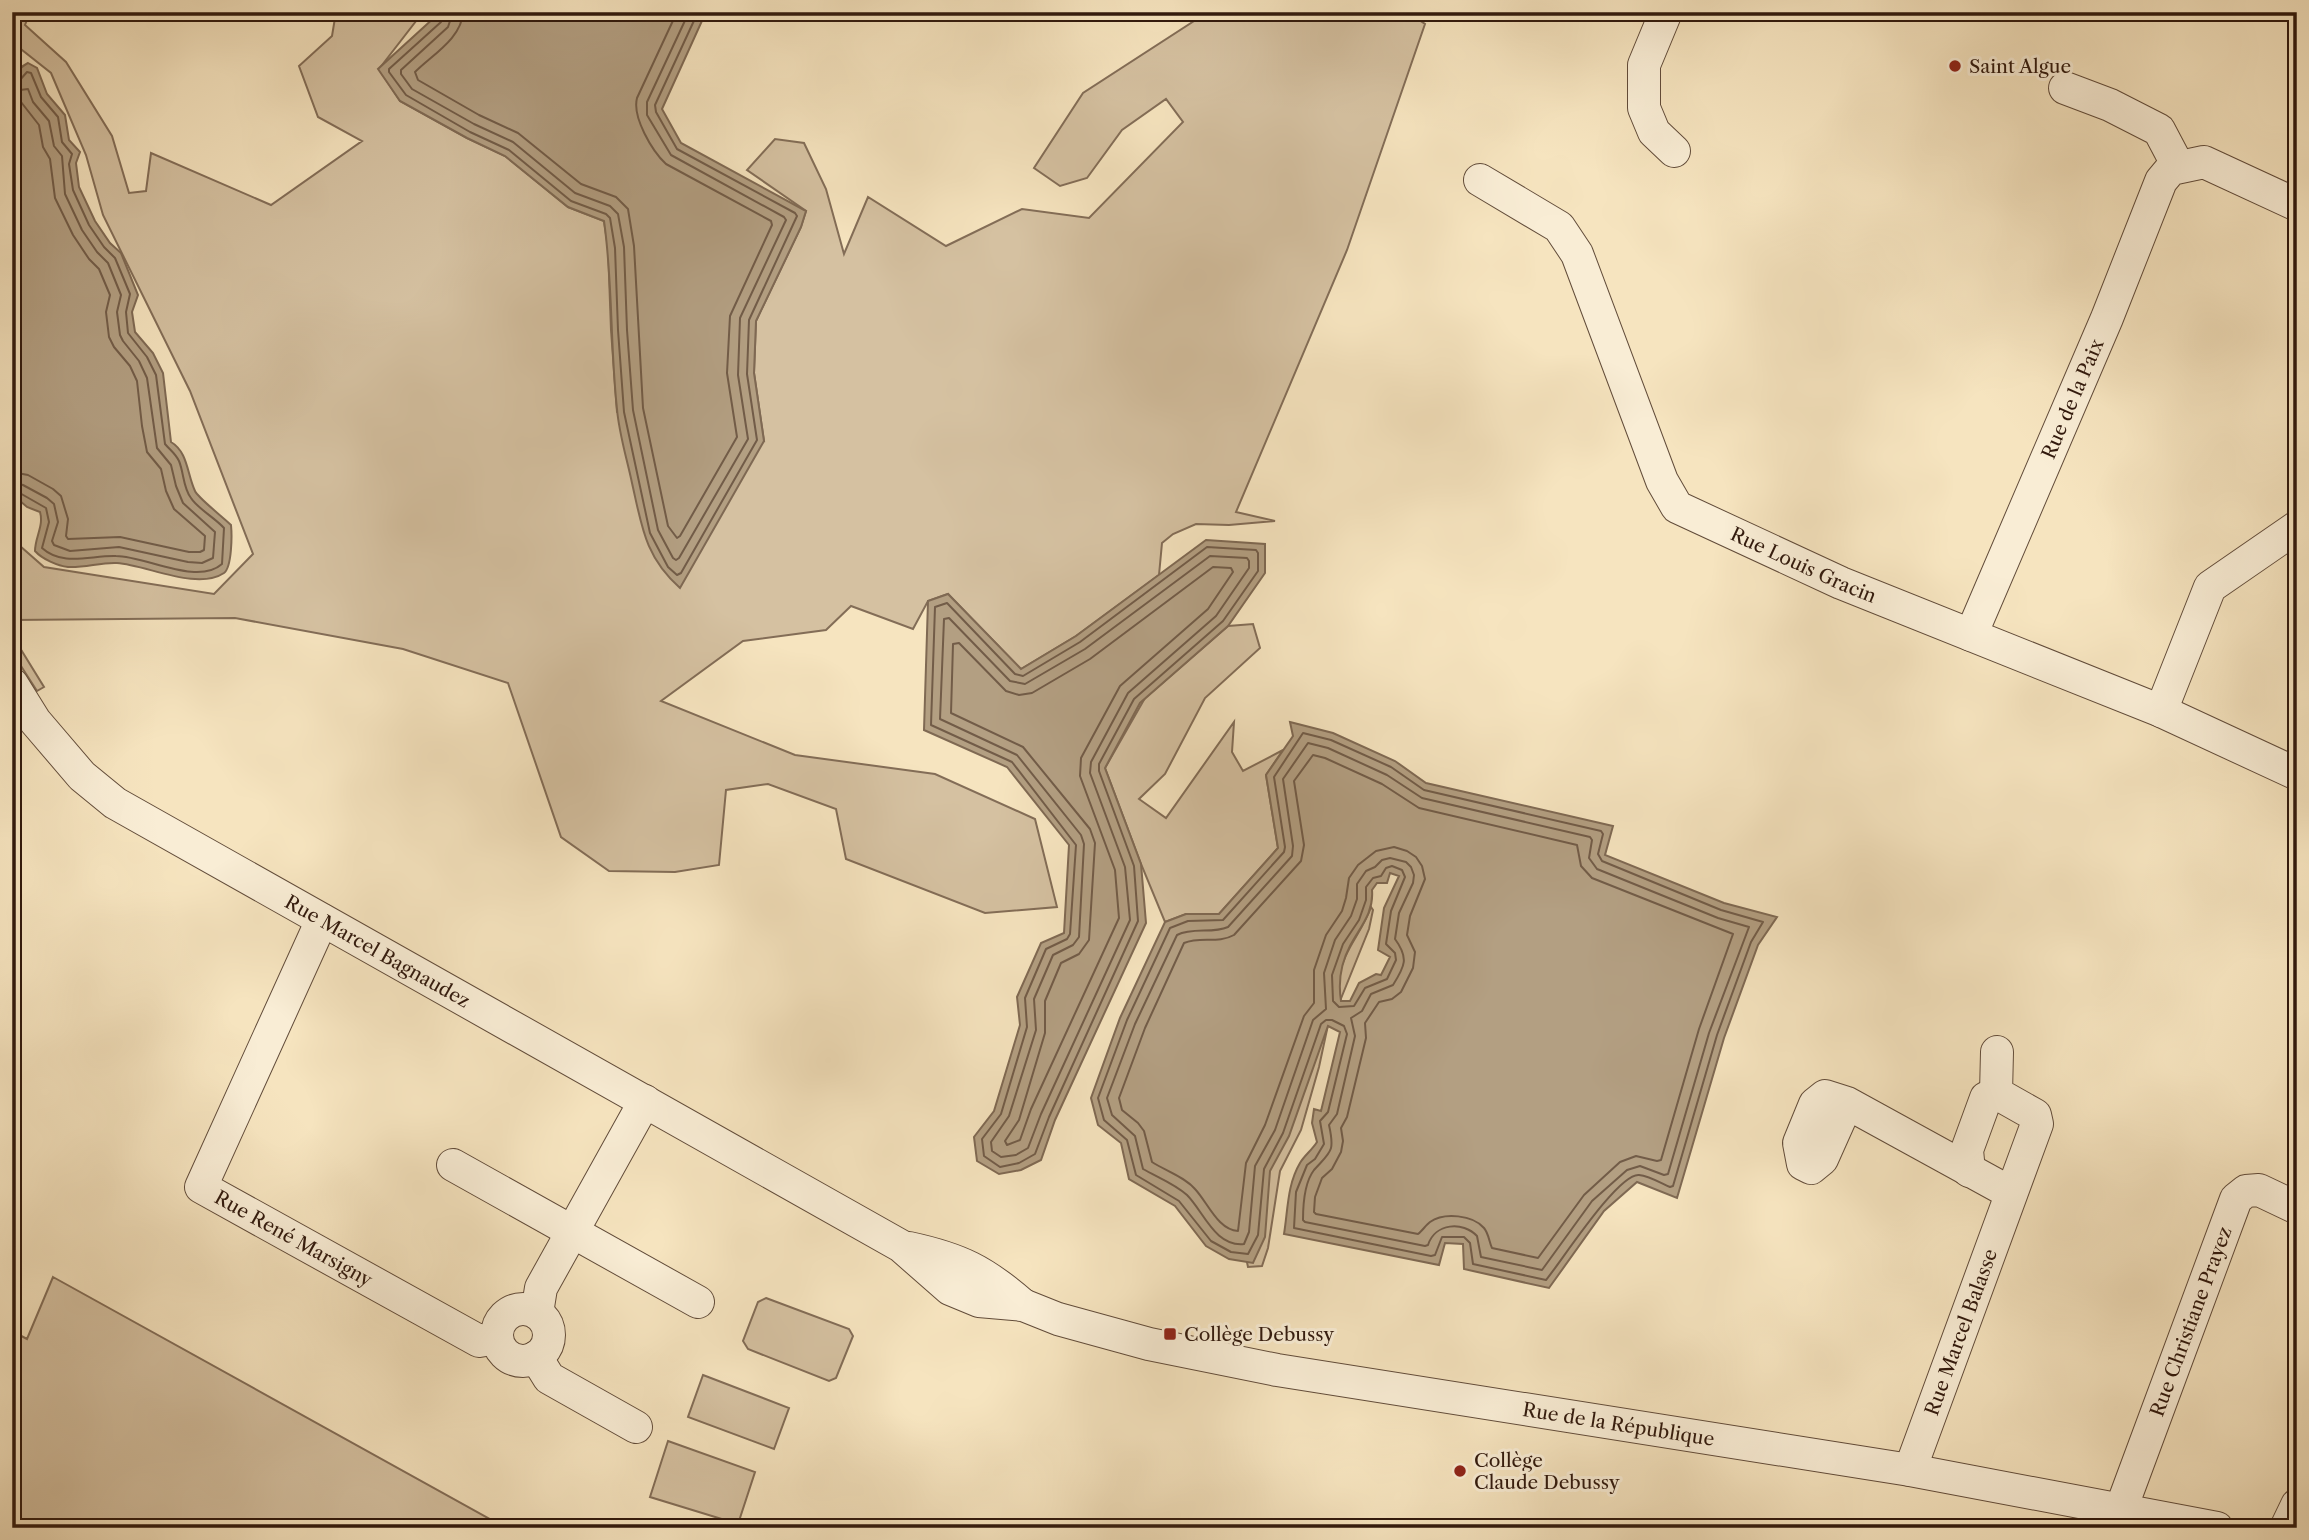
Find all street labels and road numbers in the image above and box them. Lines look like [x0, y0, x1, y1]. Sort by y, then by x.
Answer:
street label: Rue de la Paix [2037, 335, 2109, 463]
street label: Rue Louis Gracin [1727, 522, 1880, 608]
street label: Rue Marcel Bagnaudez [281, 890, 474, 1013]
street label: Rue René Marsigny [211, 1186, 377, 1292]
street label: Rue Christiane Prayez [2145, 1224, 2237, 1420]
street label: Rue Marcel Balasse [1920, 1246, 2002, 1419]
street label: Rue de la République [1521, 1398, 1716, 1451]

